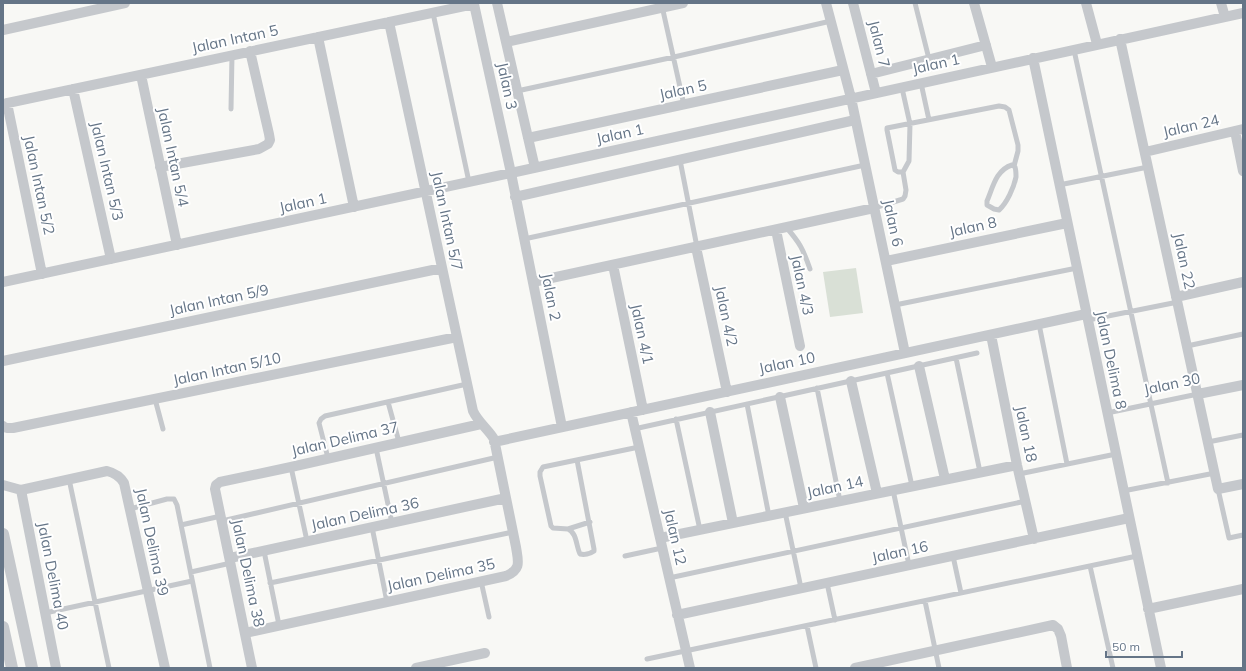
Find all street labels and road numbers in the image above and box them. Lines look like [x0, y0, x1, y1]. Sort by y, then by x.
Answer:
street label: Jalan 7 [864, 18, 895, 70]
street label: Jalan Intan 5 [190, 20, 280, 57]
street label: Jalan 1 [910, 49, 961, 78]
street label: Jalan 3 [493, 60, 522, 111]
street label: Jalan 5 [657, 75, 708, 104]
street label: Jalan Intan 5/4 [154, 105, 193, 208]
street label: Jalan 24 [1161, 110, 1221, 141]
street label: Jalan Intan 5/3 [87, 119, 128, 222]
street label: Jalan 1 [594, 119, 645, 148]
street label: Jalan Intan 5/2 [20, 133, 59, 236]
street label: Jalan Intan 5/7 [428, 169, 467, 272]
street label: Jalan 1 [277, 188, 328, 217]
street label: Jalan 6 [879, 197, 908, 248]
street label: Jalan 8 [947, 212, 998, 241]
street label: Jalan 22 [1169, 231, 1200, 291]
street label: Jalan 4/3 [787, 253, 818, 317]
street label: Jalan 2 [538, 271, 565, 322]
street label: Jalan Intan 5/9 [167, 280, 270, 319]
street label: Jalan 4/2 [711, 284, 742, 348]
street label: Jalan 4/1 [627, 302, 658, 366]
street label: Jalan Delima 8 [1092, 309, 1131, 411]
street label: Jalan 10 [757, 347, 817, 378]
street label: Jalan Intan 5/10 [171, 348, 283, 389]
street label: Jalan 30 [1142, 368, 1202, 399]
street label: Jalan 18 [1011, 404, 1042, 464]
street label: Jalan Delima 37 [289, 417, 401, 460]
street label: Jalan 14 [805, 471, 865, 502]
street label: Jalan Delima 39 [132, 486, 173, 598]
street label: Jalan Delima 36 [309, 493, 421, 534]
street label: Jalan 12 [660, 507, 691, 567]
street label: Jalan Delima 38 [228, 517, 269, 629]
street label: Jalan Delima 40 [34, 520, 73, 632]
street label: Jalan 16 [870, 536, 930, 567]
street label: Jalan Delima 35 [385, 554, 497, 595]

